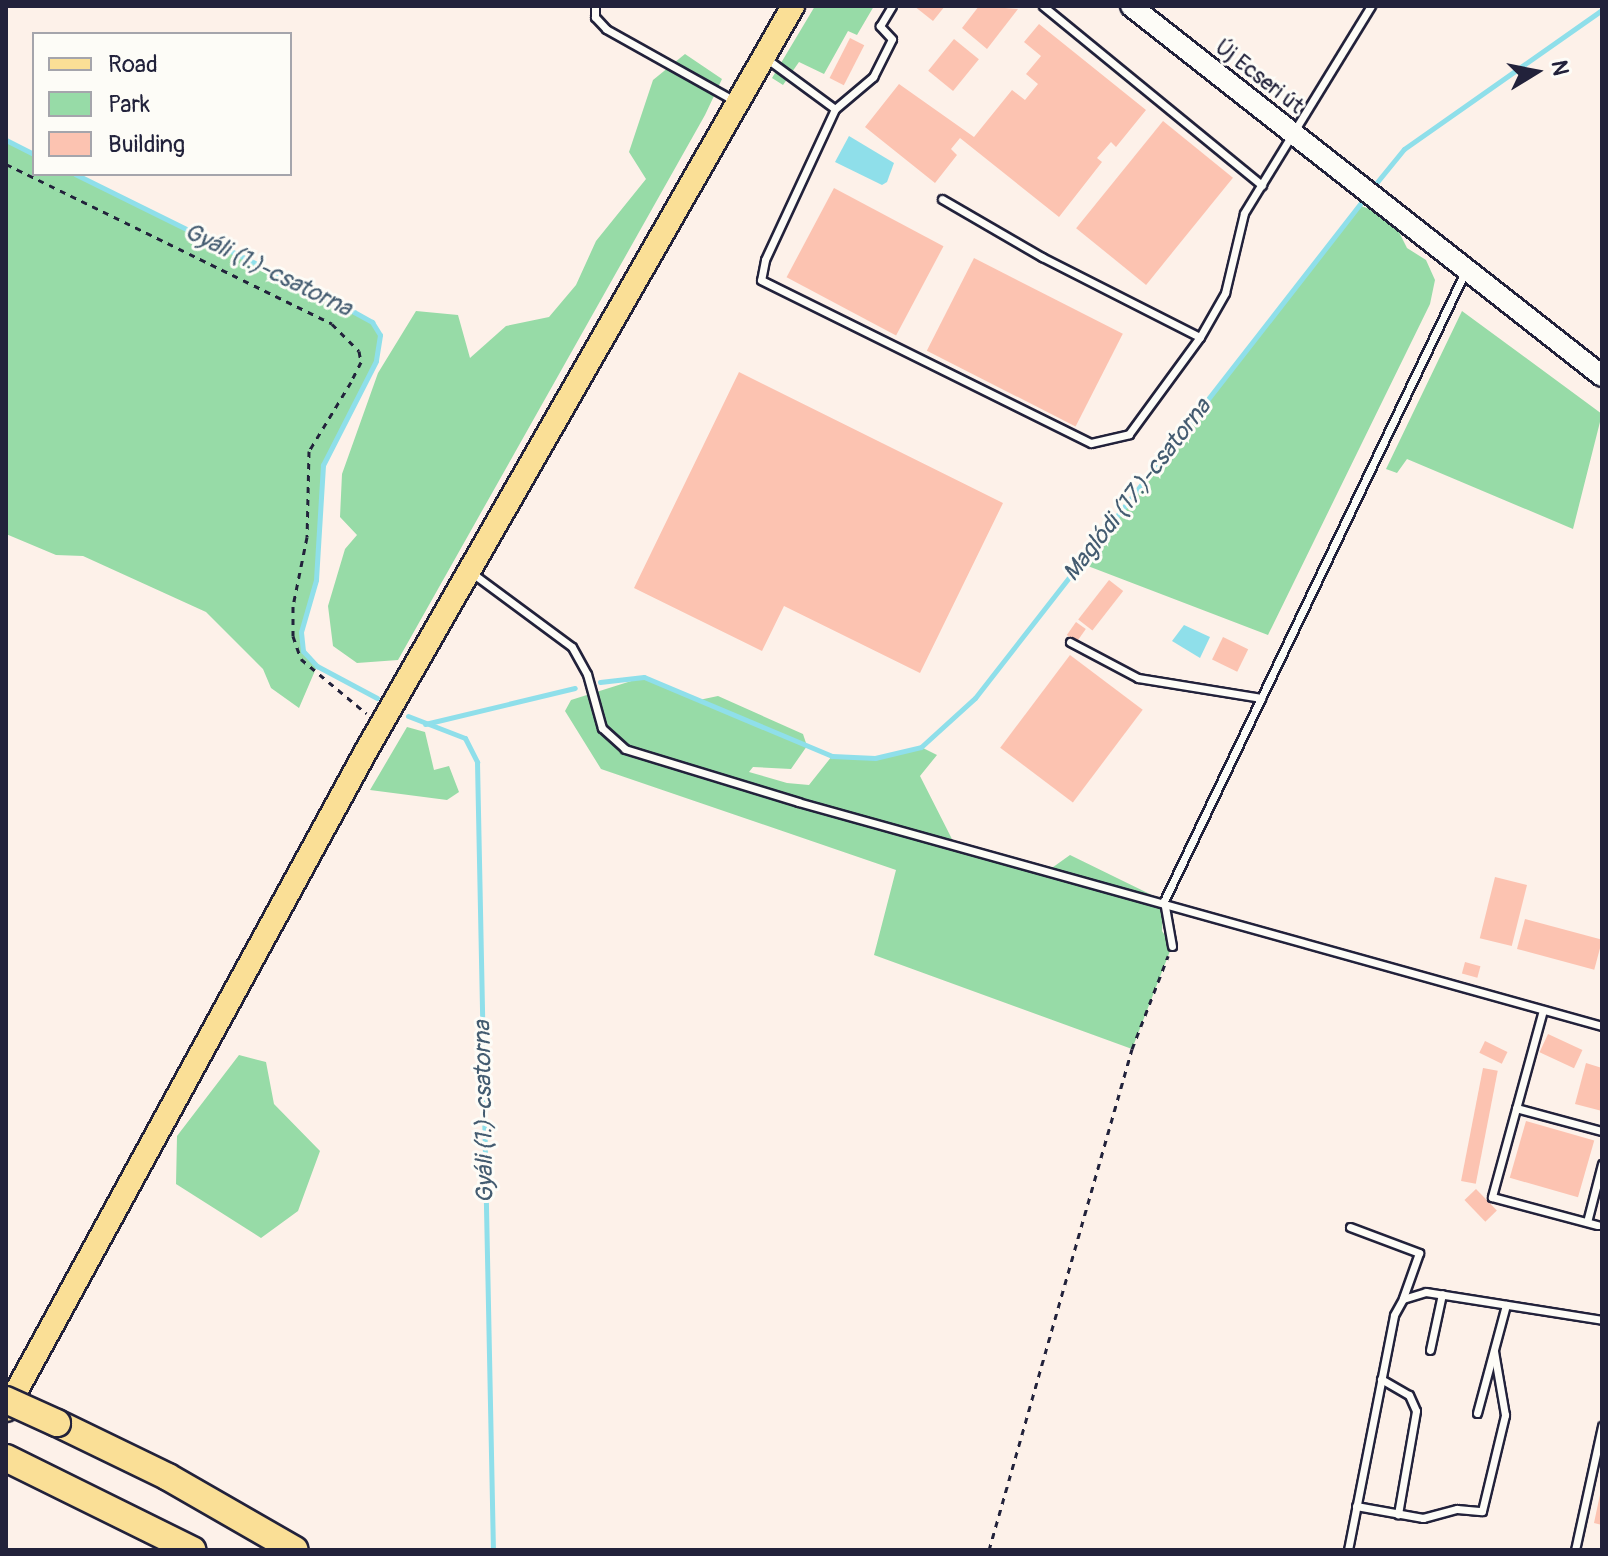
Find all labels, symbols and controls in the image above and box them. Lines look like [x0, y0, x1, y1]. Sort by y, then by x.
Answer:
legend [32, 32, 292, 176]
north arrow [1496, 32, 1576, 112]
street label: Új Ecseri út [1210, 34, 1308, 120]
text: Road [108, 50, 158, 79]
text: N [1545, 58, 1575, 78]
text: Park [108, 90, 150, 119]
text: Building [108, 130, 185, 159]
water label: Gyáli (1.)-csatorna [180, 217, 356, 323]
water label: Maglódi (17.)-csatorna [1057, 393, 1217, 587]
water label: Gyáli (1.)-csatorna [468, 1020, 500, 1204]

